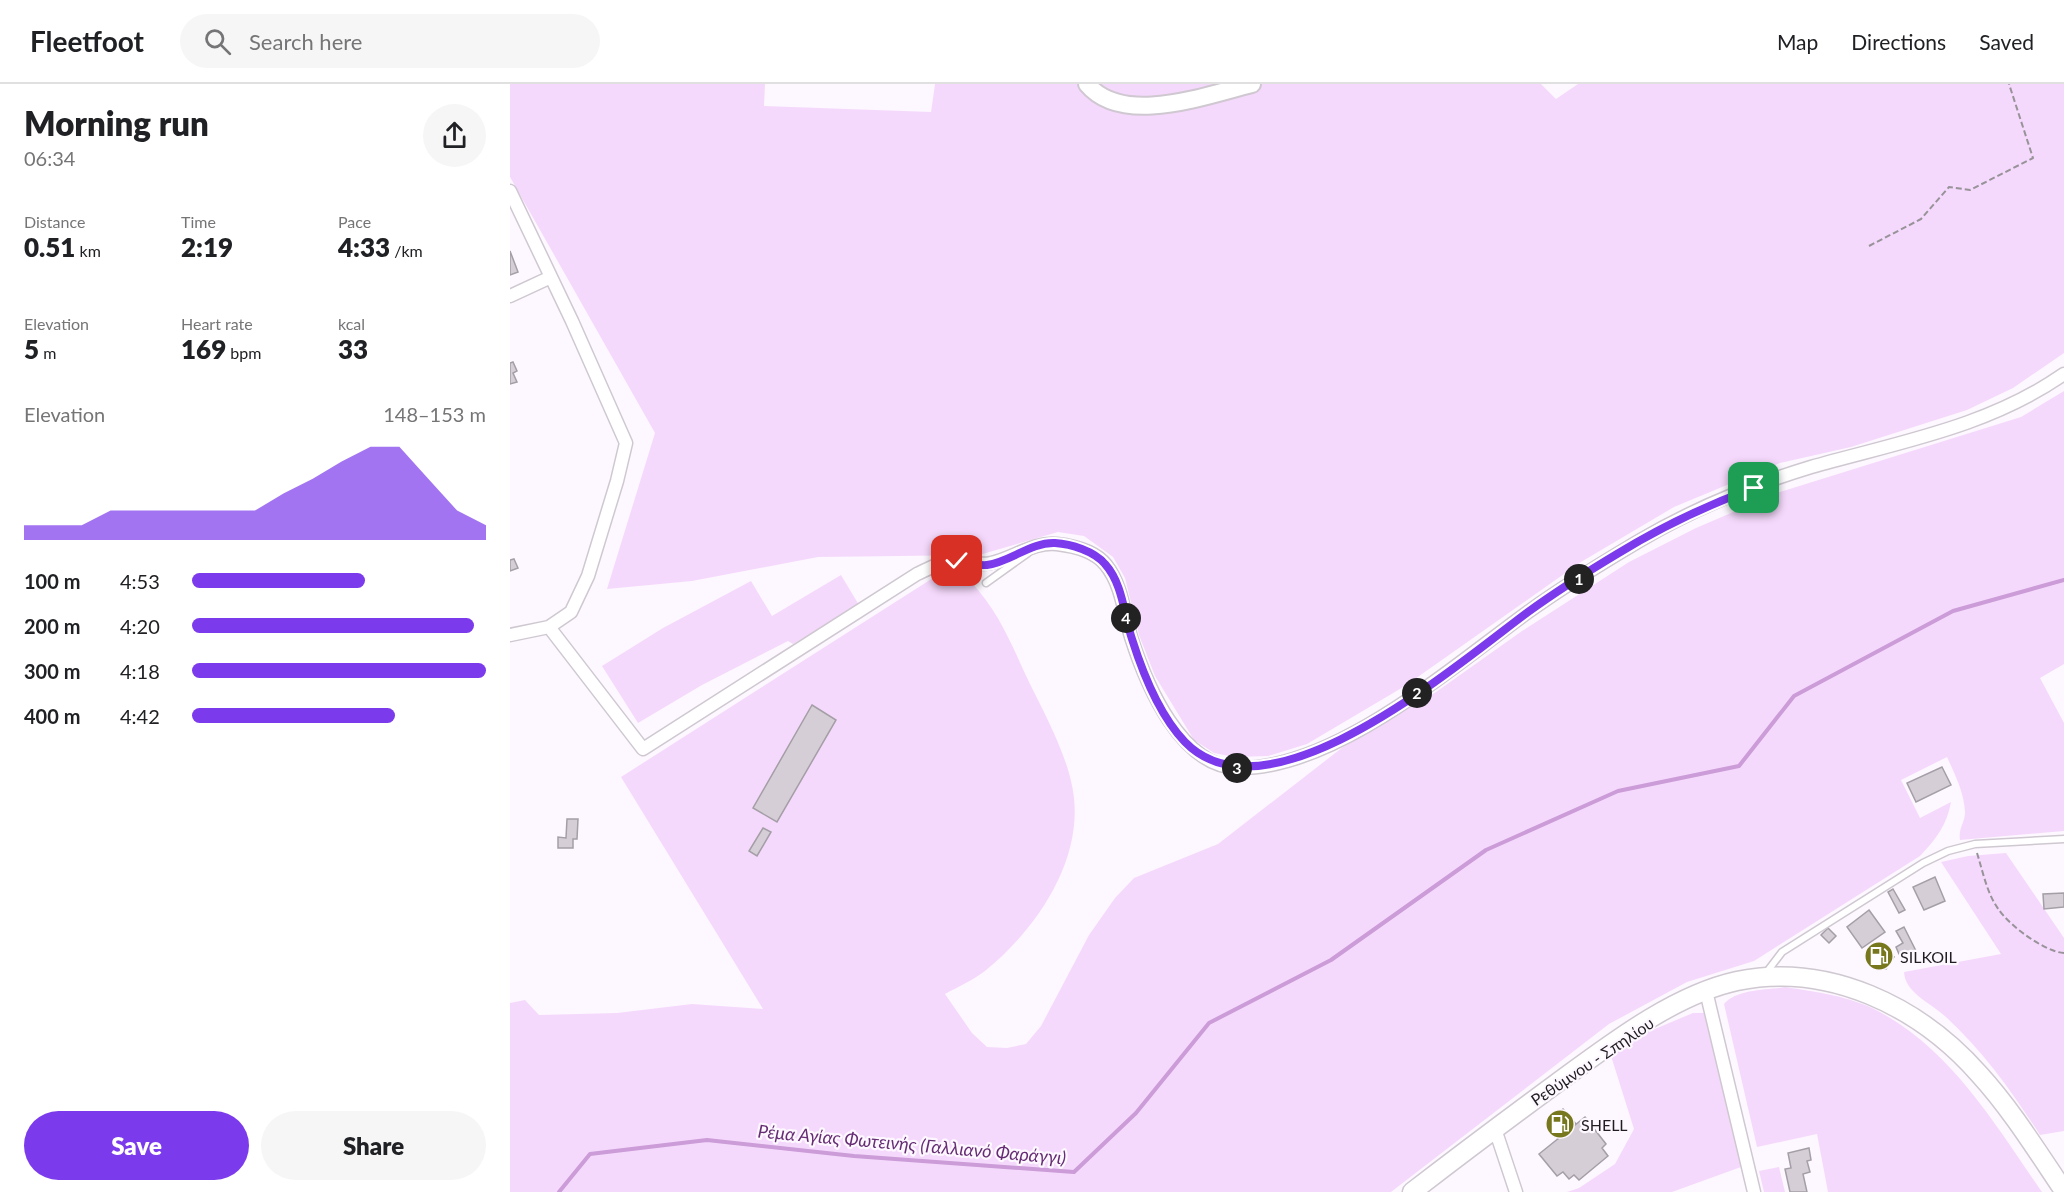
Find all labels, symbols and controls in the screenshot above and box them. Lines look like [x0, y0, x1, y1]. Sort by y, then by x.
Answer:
search box [180, 14, 600, 68]
text: Fleetfoot [30, 24, 144, 58]
icon: search [201, 25, 234, 58]
text: Search here [249, 28, 362, 55]
text: Map [1777, 29, 1818, 54]
text: Directions [1851, 29, 1946, 54]
text: Saved [1979, 29, 2034, 54]
text: Morning run [24, 103, 209, 143]
button: share [423, 104, 486, 167]
text: 06:34 [24, 146, 75, 170]
text: Distance [24, 212, 85, 231]
text: Time [181, 212, 216, 231]
text: Pace [338, 212, 371, 231]
text: 0.51 [24, 231, 75, 263]
text: 2:19 [181, 231, 233, 263]
text: 4:33 [338, 231, 390, 263]
text: km [75, 241, 101, 260]
text: /km [390, 241, 423, 260]
text: Elevation [24, 314, 89, 333]
text: Heart rate [181, 314, 253, 333]
text: kcal [338, 314, 365, 333]
text: 5 [24, 333, 39, 365]
text: 169 [181, 333, 226, 365]
text: 33 [338, 333, 368, 365]
text: m [39, 343, 56, 362]
text: bpm [226, 343, 261, 362]
text: Elevation [24, 402, 105, 426]
text: 148–153 m [383, 402, 486, 426]
pin [1728, 462, 1779, 513]
icon: arrive [1737, 471, 1770, 504]
pin [931, 535, 982, 586]
icon: check [940, 544, 973, 577]
pin: 1 [1564, 564, 1594, 594]
text: 100 m [24, 569, 80, 593]
text: 4:53 [120, 569, 160, 593]
text: 1 [1574, 569, 1584, 588]
pin: 4 [1111, 603, 1141, 633]
text: 4 [1121, 608, 1131, 627]
text: 200 m [24, 614, 80, 638]
text: 4:20 [120, 614, 160, 638]
text: 300 m [24, 659, 80, 683]
text: 4:18 [120, 659, 160, 683]
pin: 2 [1402, 678, 1432, 708]
text: 2 [1412, 683, 1422, 702]
text: 400 m [24, 704, 80, 728]
text: 4:42 [120, 704, 160, 728]
pin: 3 [1222, 753, 1252, 783]
text: 3 [1232, 758, 1242, 777]
fuel station icon: SILKOIL [1863, 940, 1895, 972]
place label: SILKOIL [1900, 947, 1957, 966]
street label: Ρεθύμνου - Σπηλίου [1527, 1013, 1657, 1109]
fuel station icon: SHELL [1544, 1108, 1576, 1140]
button: Save [24, 1111, 249, 1180]
button: Share [261, 1111, 486, 1180]
place label: SHELL [1581, 1115, 1628, 1134]
water label: Ρέμα Αγίας Φωτεινής (Γαλλιανό Φαράγγι) [757, 1120, 1067, 1168]

